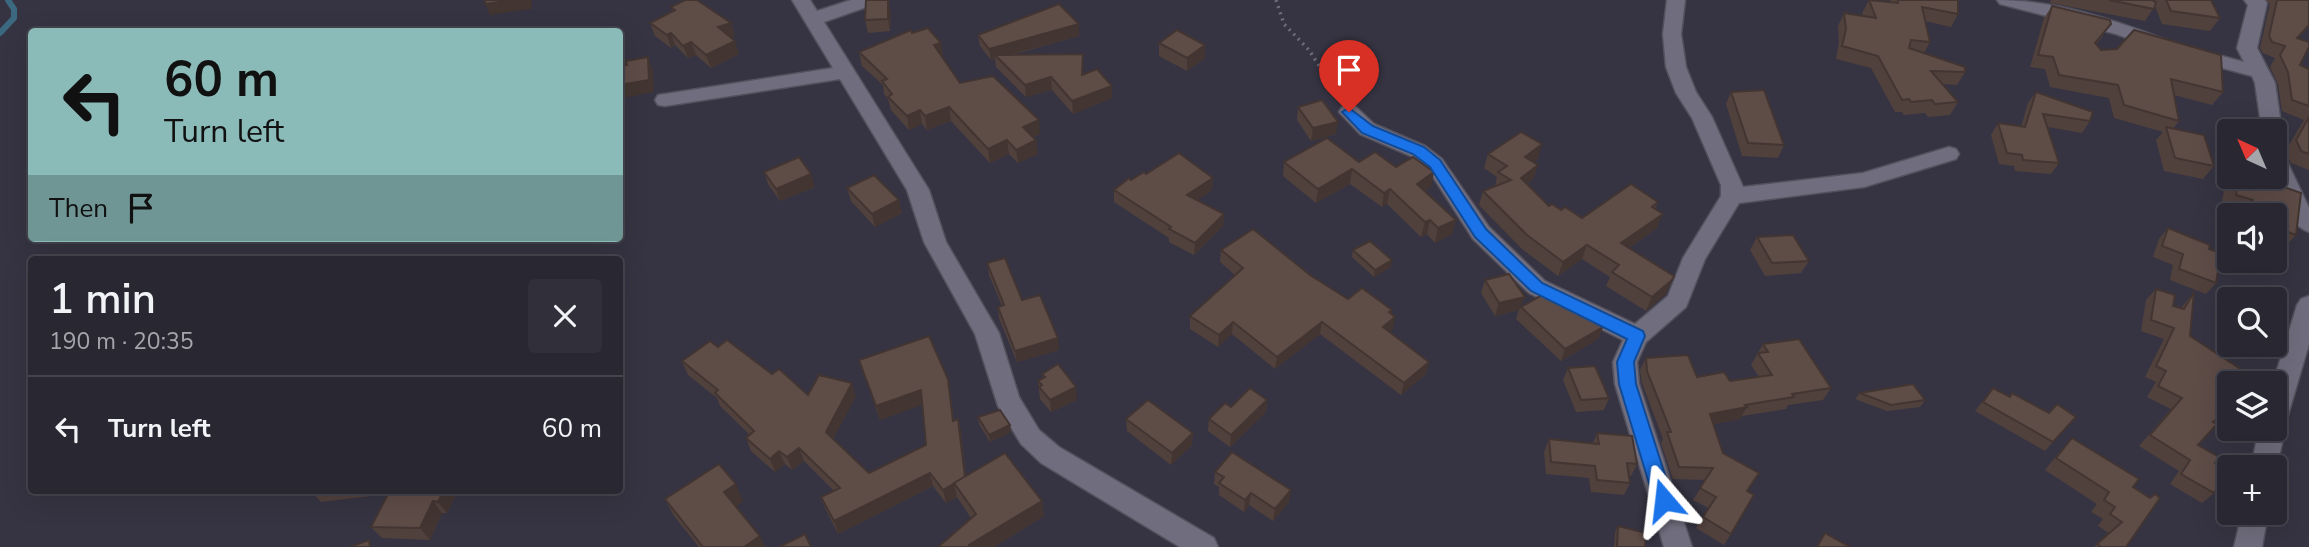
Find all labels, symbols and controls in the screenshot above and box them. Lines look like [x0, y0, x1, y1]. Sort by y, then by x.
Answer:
pin [1319, 40, 1379, 112]
text: 60 m [164, 46, 279, 113]
icon: arrive [1330, 51, 1368, 89]
icon: left [49, 56, 140, 147]
text: Turn left [164, 110, 284, 153]
north arrow [2217, 119, 2287, 189]
map controls [2217, 119, 2287, 525]
icon: arrive [122, 189, 160, 227]
text: Then [49, 191, 108, 226]
button: sound [2217, 203, 2287, 273]
text: 1 min [49, 271, 156, 328]
button: close [528, 279, 602, 353]
button: search [2217, 287, 2287, 357]
text: 190 m · 20:35 [49, 326, 194, 357]
button: layers [2217, 371, 2287, 441]
icon: left [49, 410, 87, 448]
text: Turn left [108, 411, 211, 446]
text: 60 m [542, 411, 602, 446]
button: + [2217, 455, 2287, 525]
position arrow [1627, 463, 1701, 537]

